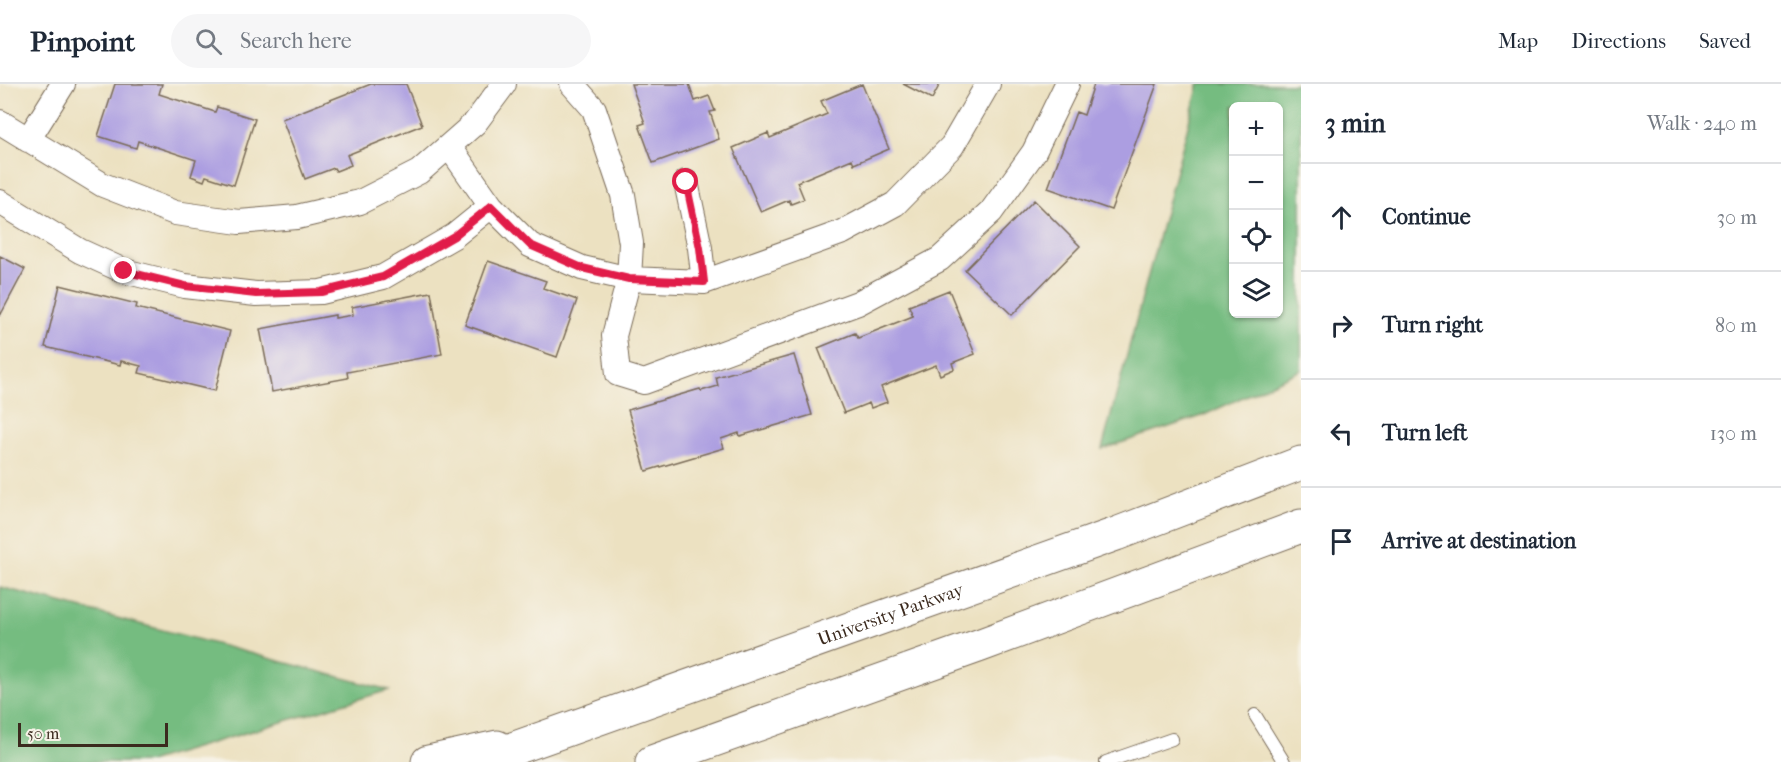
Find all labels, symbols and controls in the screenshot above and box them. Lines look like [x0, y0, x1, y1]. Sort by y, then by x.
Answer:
search box [171, 14, 591, 68]
text: Pinpoint [30, 25, 135, 58]
icon: search [192, 25, 225, 58]
text: Search here [240, 28, 352, 54]
text: Map [1498, 29, 1538, 53]
text: Directions [1571, 29, 1666, 53]
text: Saved [1699, 29, 1751, 53]
map controls [1229, 102, 1283, 318]
button: + [1229, 102, 1283, 156]
text: 3 min [1325, 108, 1386, 139]
text: Walk · 240 m [1647, 112, 1757, 135]
button: − [1229, 156, 1283, 210]
route start [672, 168, 698, 194]
icon: ahead [1325, 201, 1358, 234]
text: Continue [1382, 204, 1471, 230]
text: 30 m [1717, 206, 1757, 229]
button: locate [1229, 210, 1283, 264]
route end [110, 257, 136, 283]
button: layers [1229, 264, 1283, 318]
icon: right [1325, 309, 1358, 342]
text: Turn right [1382, 312, 1483, 338]
text: 80 m [1715, 314, 1757, 337]
icon: left [1325, 417, 1358, 450]
text: Turn left [1382, 420, 1468, 446]
text: 130 m [1710, 422, 1757, 445]
icon: arrive [1325, 525, 1358, 558]
text: Arrive at destination [1382, 528, 1576, 554]
street label: University Parkway [815, 579, 968, 650]
scale bar [18, 720, 168, 748]
text: 50 m [27, 724, 59, 743]

